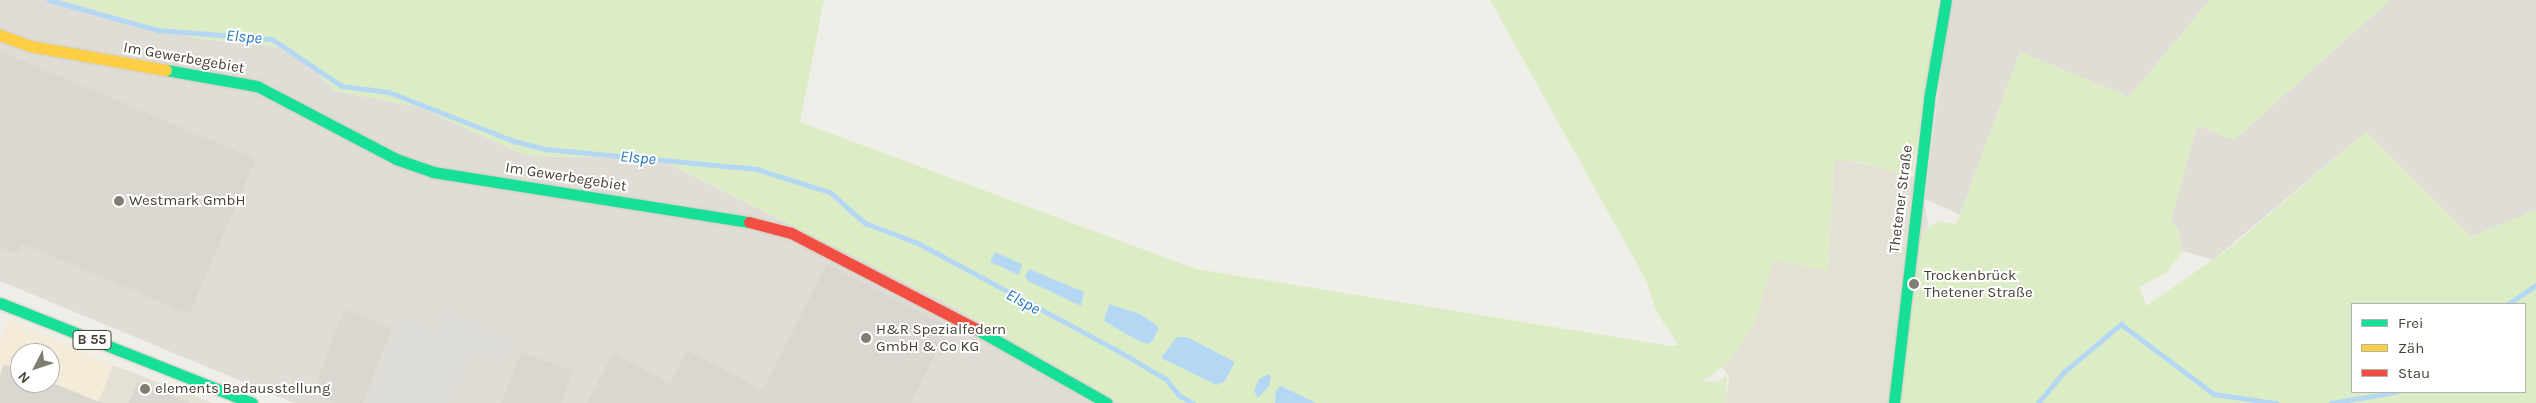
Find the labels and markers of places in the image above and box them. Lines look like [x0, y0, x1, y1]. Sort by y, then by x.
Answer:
place label: Westmark GmbH [129, 192, 245, 210]
marker: Westmark GmbH [113, 195, 125, 207]
place label: Trockenbrück Thetener Straße [1924, 266, 2033, 301]
marker: Trockenbrück Thetener Straße [1908, 278, 1920, 290]
place label: H&R Spezialfedern GmbH & Co KG [876, 320, 1006, 355]
marker: H&R Spezialfedern GmbH & Co KG [860, 332, 872, 344]
place label: elements Badausstellung [155, 380, 330, 398]
marker: elements Badausstellung [139, 383, 151, 395]

